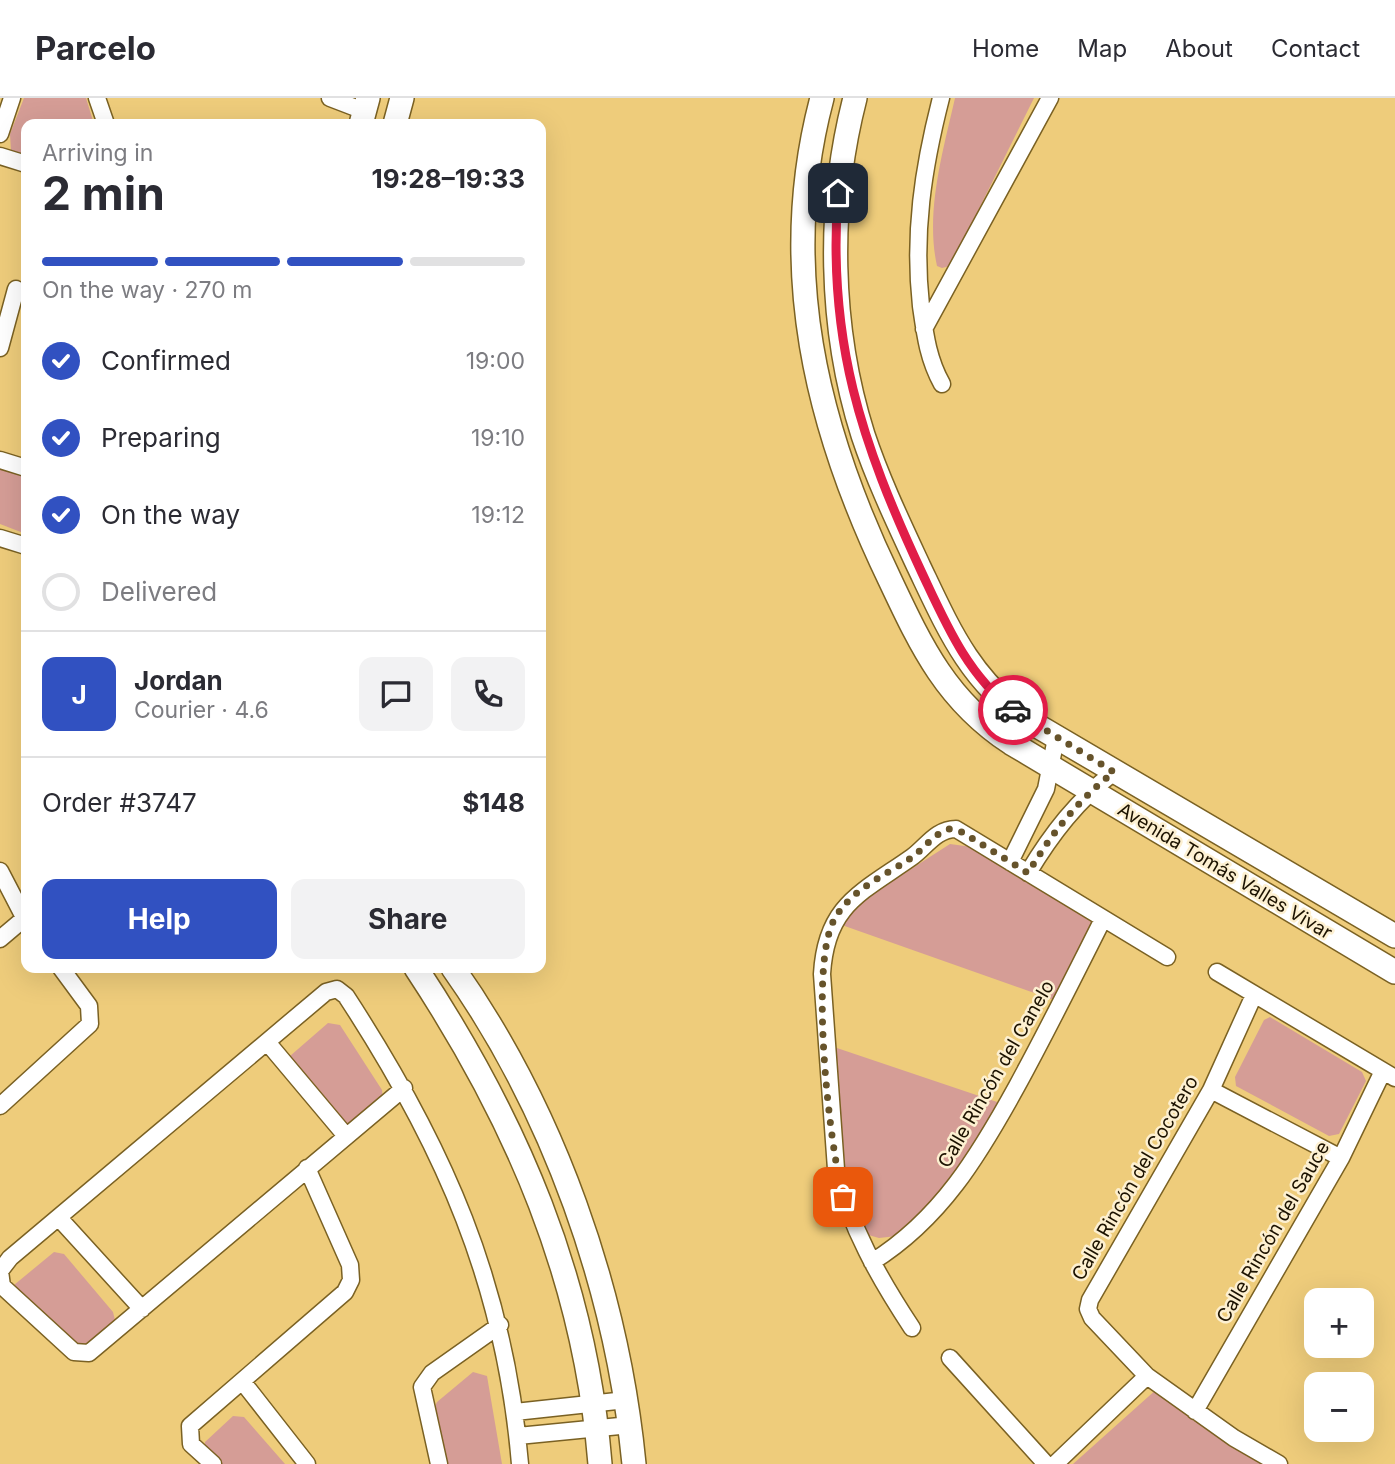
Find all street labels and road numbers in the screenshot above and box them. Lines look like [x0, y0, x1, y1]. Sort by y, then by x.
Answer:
street label: Avenida Tomás Valles Vivar [1114, 798, 1336, 944]
street label: Calle Rincón del Canelo [933, 976, 1059, 1172]
street label: Calle Rincón del Cocotero [1067, 1072, 1203, 1284]
street label: Calle Rincón del Sauce [1212, 1137, 1334, 1327]

